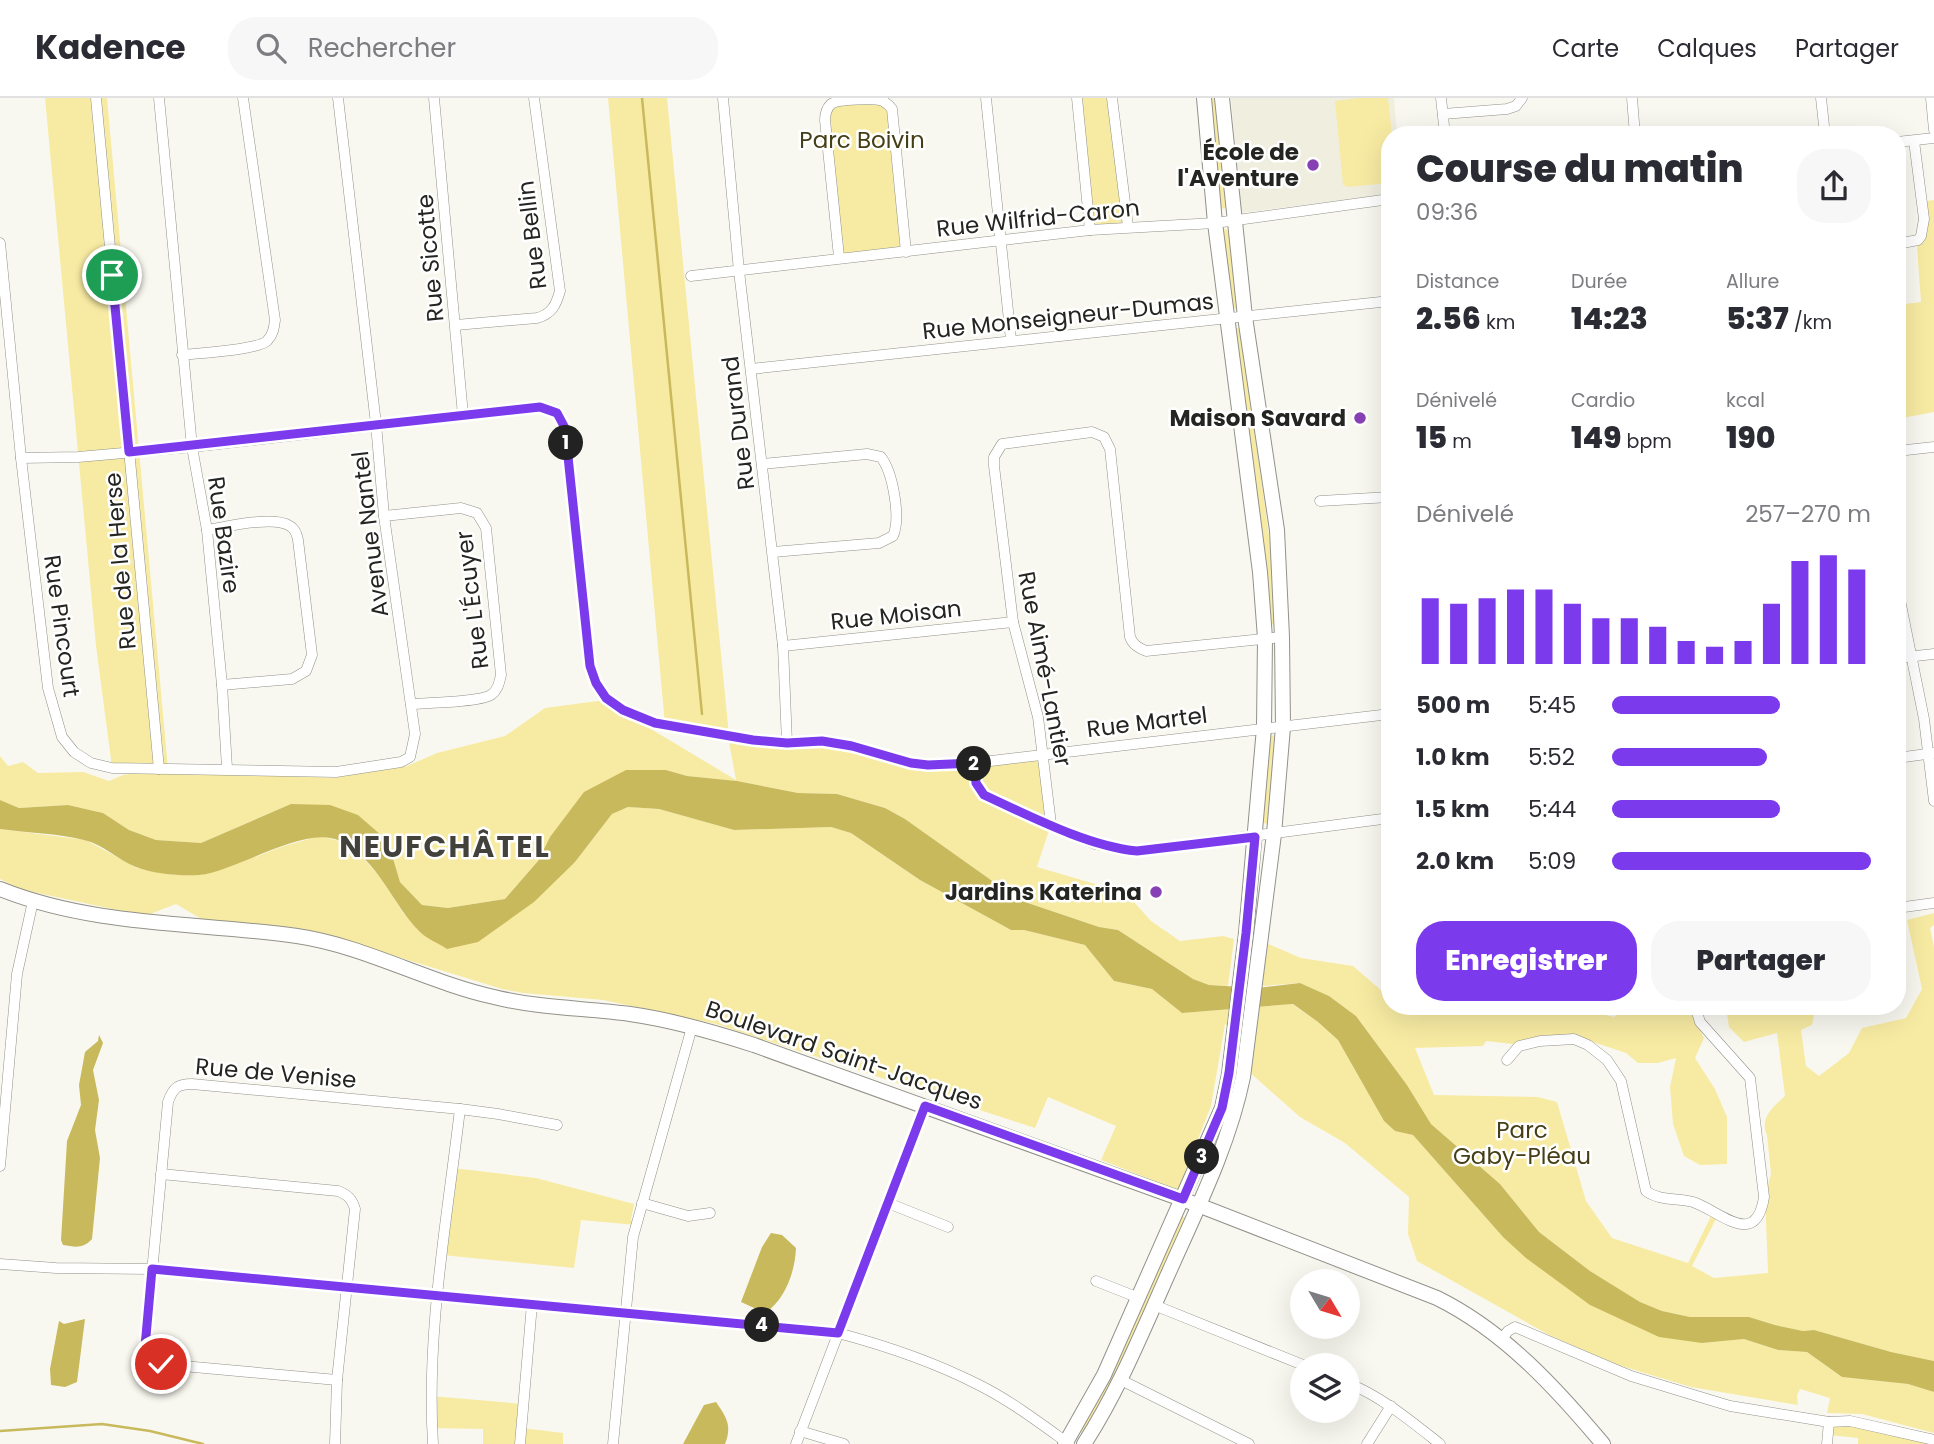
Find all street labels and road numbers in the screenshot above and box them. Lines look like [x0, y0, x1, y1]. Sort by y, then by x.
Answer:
street label: Rue Bellin [509, 179, 555, 291]
street label: Rue Wilfrid-Caron [935, 191, 1141, 245]
street label: Rue Sicotte [408, 193, 452, 323]
street label: Rue Monseigneur-Dumas [921, 285, 1215, 347]
street label: Rue Durand [714, 354, 762, 492]
street label: Avenue Nantel [344, 449, 396, 619]
street label: Rue de la Herse [96, 471, 144, 651]
street label: Rue Bazire [200, 474, 248, 596]
street label: Rue L'Écuyer [448, 529, 496, 671]
street label: Rue Pincourt [36, 553, 88, 699]
street label: Rue Aimé-Lantier [1010, 569, 1080, 769]
street label: Rue Moisan [829, 592, 963, 638]
street label: Rue Martel [1085, 699, 1209, 745]
street label: Boulevard Saint-Jacques [701, 993, 987, 1117]
street label: Rue de Venise [194, 1050, 358, 1096]

